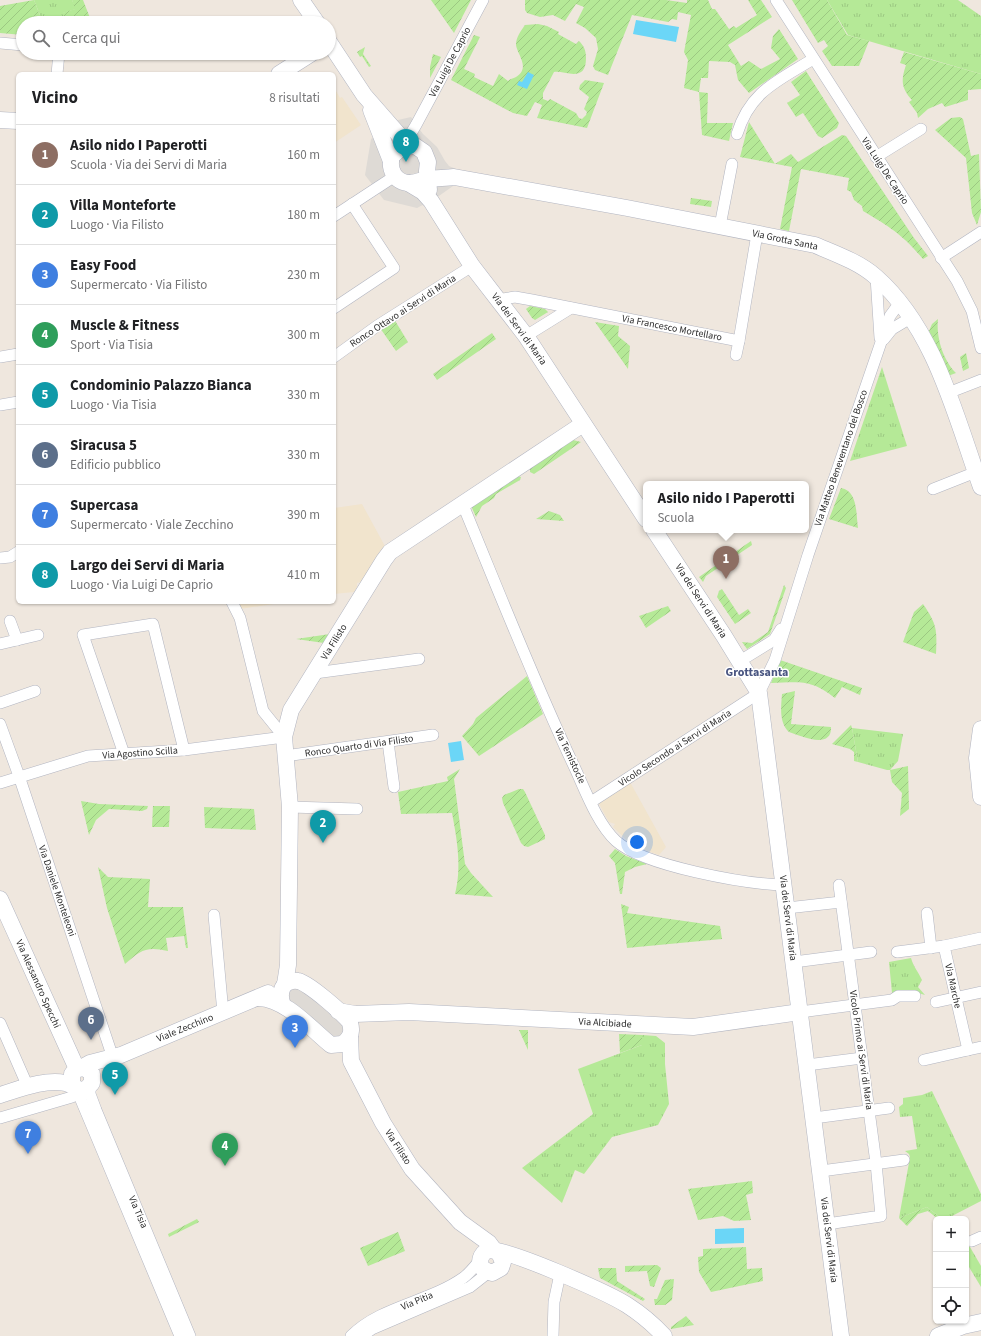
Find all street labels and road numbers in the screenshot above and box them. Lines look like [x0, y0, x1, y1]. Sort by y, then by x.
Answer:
street label: Via Luigi De Caprio [426, 24, 474, 100]
street label: Via Luigi De Caprio [858, 135, 912, 207]
street label: Via Grotta Santa [751, 226, 819, 254]
street label: Ronco Ottavo ai Servi di Maria [347, 271, 459, 351]
street label: Via dei Servi di Maria [488, 290, 550, 368]
street label: Via Francesco Mortellaro [621, 311, 723, 345]
street label: Via Matteo Beneventano del Bosco [811, 388, 871, 528]
street label: Via dei Servi di Maria [672, 561, 730, 641]
street label: Via Filisto [318, 621, 350, 663]
street label: Vicolo Secondo ai Servi di Maria [616, 706, 734, 790]
street label: Via Temistocle [551, 726, 589, 786]
street label: Ronco Quarto di Via Filisto [304, 731, 414, 761]
street label: Via Agostino Scilla [102, 743, 178, 763]
street label: Via Daniele Monteleoni [35, 844, 79, 938]
street label: Via dei Servi di Maria [776, 874, 800, 962]
street label: Via Alessandro Specchi [12, 938, 64, 1030]
street label: Via Marche [941, 962, 965, 1010]
street label: Vicolo Primo ai Servi di Maria [846, 989, 876, 1111]
street label: Viale Zecchino [155, 1010, 215, 1046]
street label: Via Alcibiade [578, 1015, 632, 1031]
street label: Via Filisto [381, 1127, 415, 1167]
street label: Via Tisia [125, 1194, 151, 1230]
street label: Via dei Servi di Maria [817, 1196, 841, 1284]
street label: Via Pitia [399, 1288, 435, 1314]

